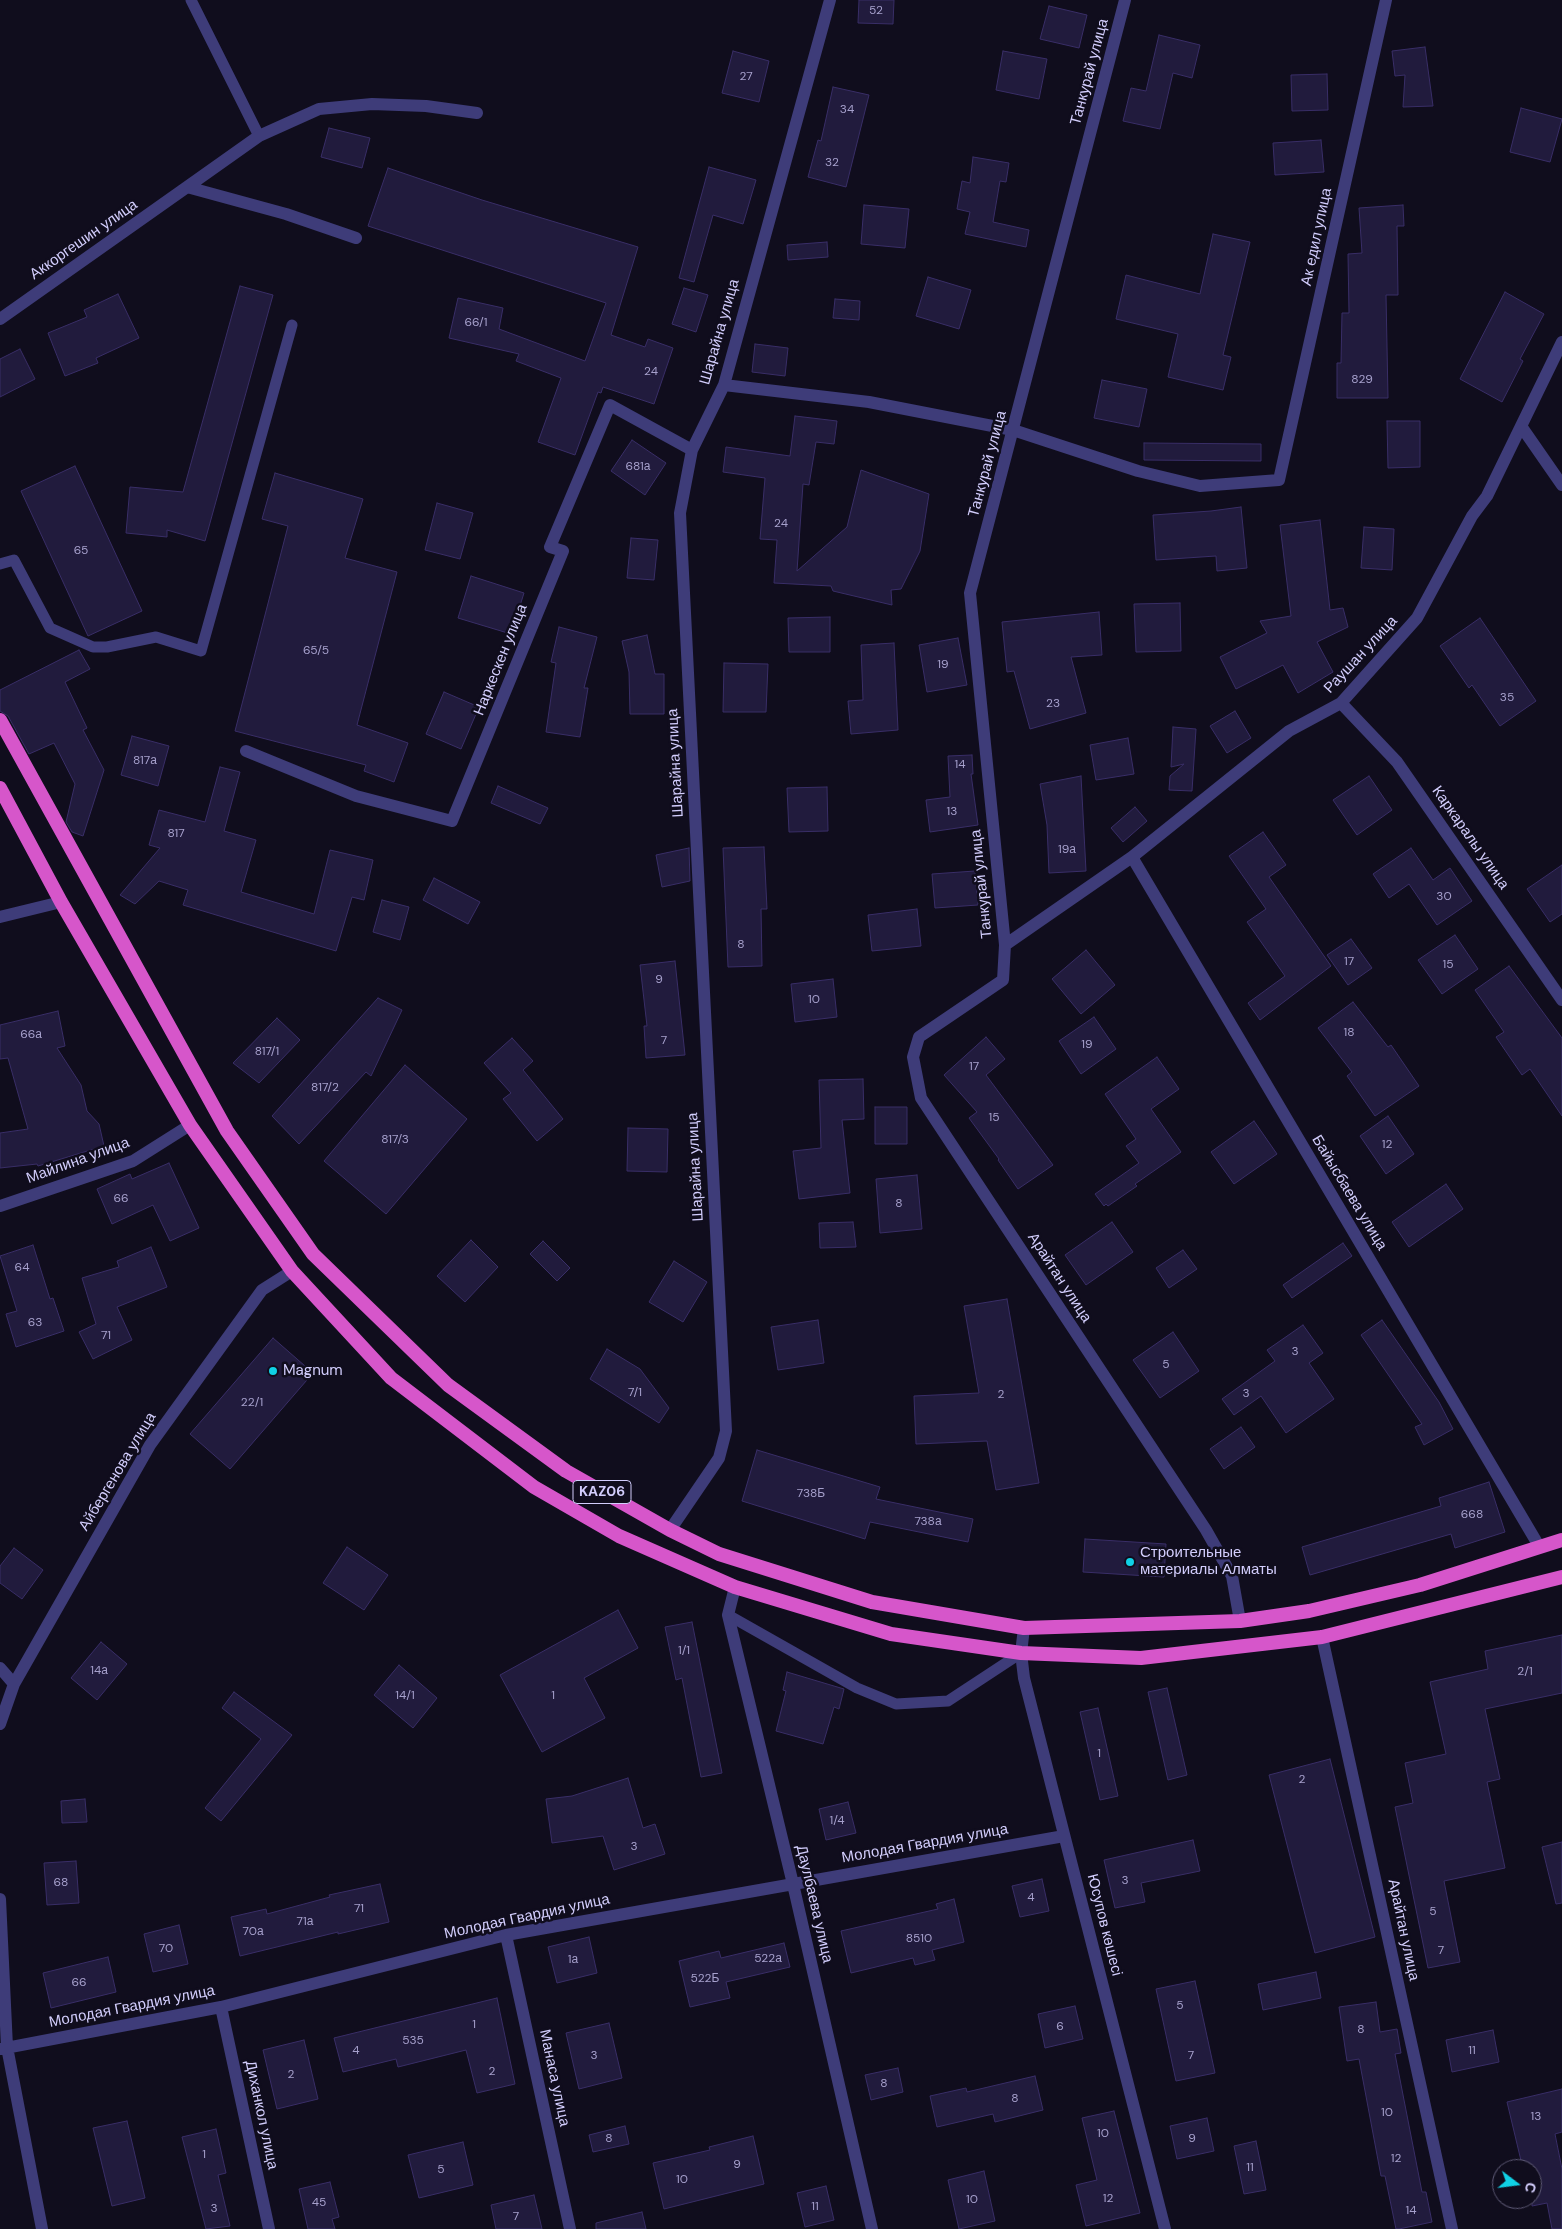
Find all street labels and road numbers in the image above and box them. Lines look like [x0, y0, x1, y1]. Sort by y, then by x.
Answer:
street label: Танкурай улица [1067, 17, 1113, 127]
street label: Ак едил улица [1298, 186, 1336, 288]
street label: Аккоргешин улица [27, 196, 141, 284]
street label: Шарайна улица [696, 277, 744, 387]
street label: Танкурай улица [965, 409, 1011, 519]
street label: Наркескен улица [470, 602, 532, 718]
street label: Раушан улица [1321, 613, 1401, 697]
street label: Шарайна улица [664, 708, 688, 818]
street label: Каркаралы улица [1428, 783, 1512, 893]
street label: Танкурай улица [967, 829, 997, 939]
street label: Шарайна улица [684, 1112, 708, 1222]
street label: Байысбаева улица [1308, 1132, 1390, 1254]
street label: Майлина улица [24, 1134, 132, 1188]
street label: Арайтан улица [1023, 1230, 1095, 1326]
street label: Айбергенова улица [76, 1410, 160, 1534]
road number: KАZ06 [573, 1480, 631, 1504]
street label: Молодая Гвардия улица [840, 1820, 1010, 1868]
street label: Даулбаева улица [792, 1843, 836, 1965]
street label: Юсупов көшесі [1083, 1872, 1125, 1978]
street label: Арайтан улица [1383, 1877, 1423, 1983]
street label: Молодая Гвардия улица [443, 1891, 611, 1943]
street label: Молодая Гвардия улица [47, 1982, 217, 2032]
street label: Манаса улица [535, 2028, 573, 2128]
street label: Диханкол улица [241, 2059, 281, 2171]

